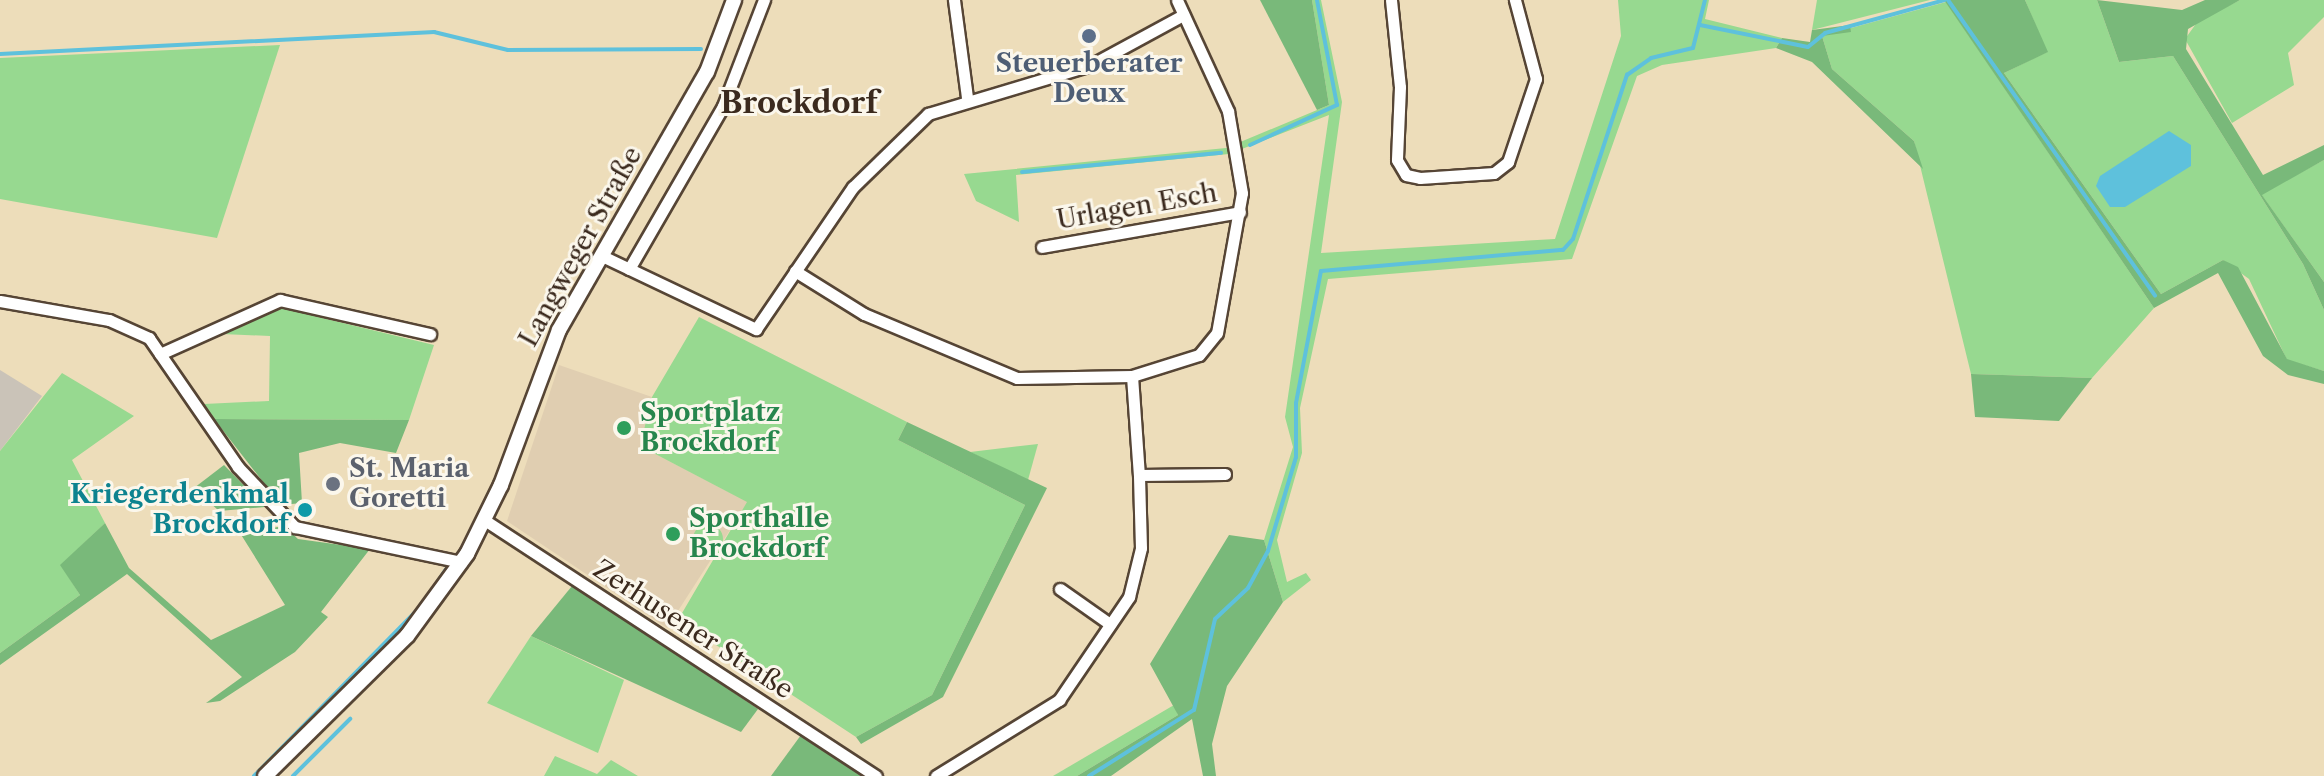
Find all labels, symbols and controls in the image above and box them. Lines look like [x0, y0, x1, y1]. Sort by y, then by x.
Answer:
marker: Steuerberater Deux [1080, 27, 1098, 45]
place label: Steuerberater Deux [996, 48, 1182, 110]
district label: Brockdorf [720, 85, 878, 121]
street label: Langweger Straße [513, 141, 649, 353]
street label: Urlagen Esch [1054, 178, 1220, 236]
place label: Sportplatz Brockdorf [640, 397, 780, 458]
marker: Sportplatz Brockdorf [615, 419, 633, 437]
place label: St. Maria Goretti [349, 453, 469, 514]
marker: St. Maria Goretti [324, 475, 342, 493]
place label: Kriegerdenkmal Brockdorf [70, 479, 289, 540]
marker: Kriegerdenkmal Brockdorf [296, 501, 314, 519]
place label: Sporthalle Brockdorf [689, 503, 829, 564]
marker: Sporthalle Brockdorf [664, 525, 682, 543]
street label: Zerhusener Straße [587, 554, 799, 706]

